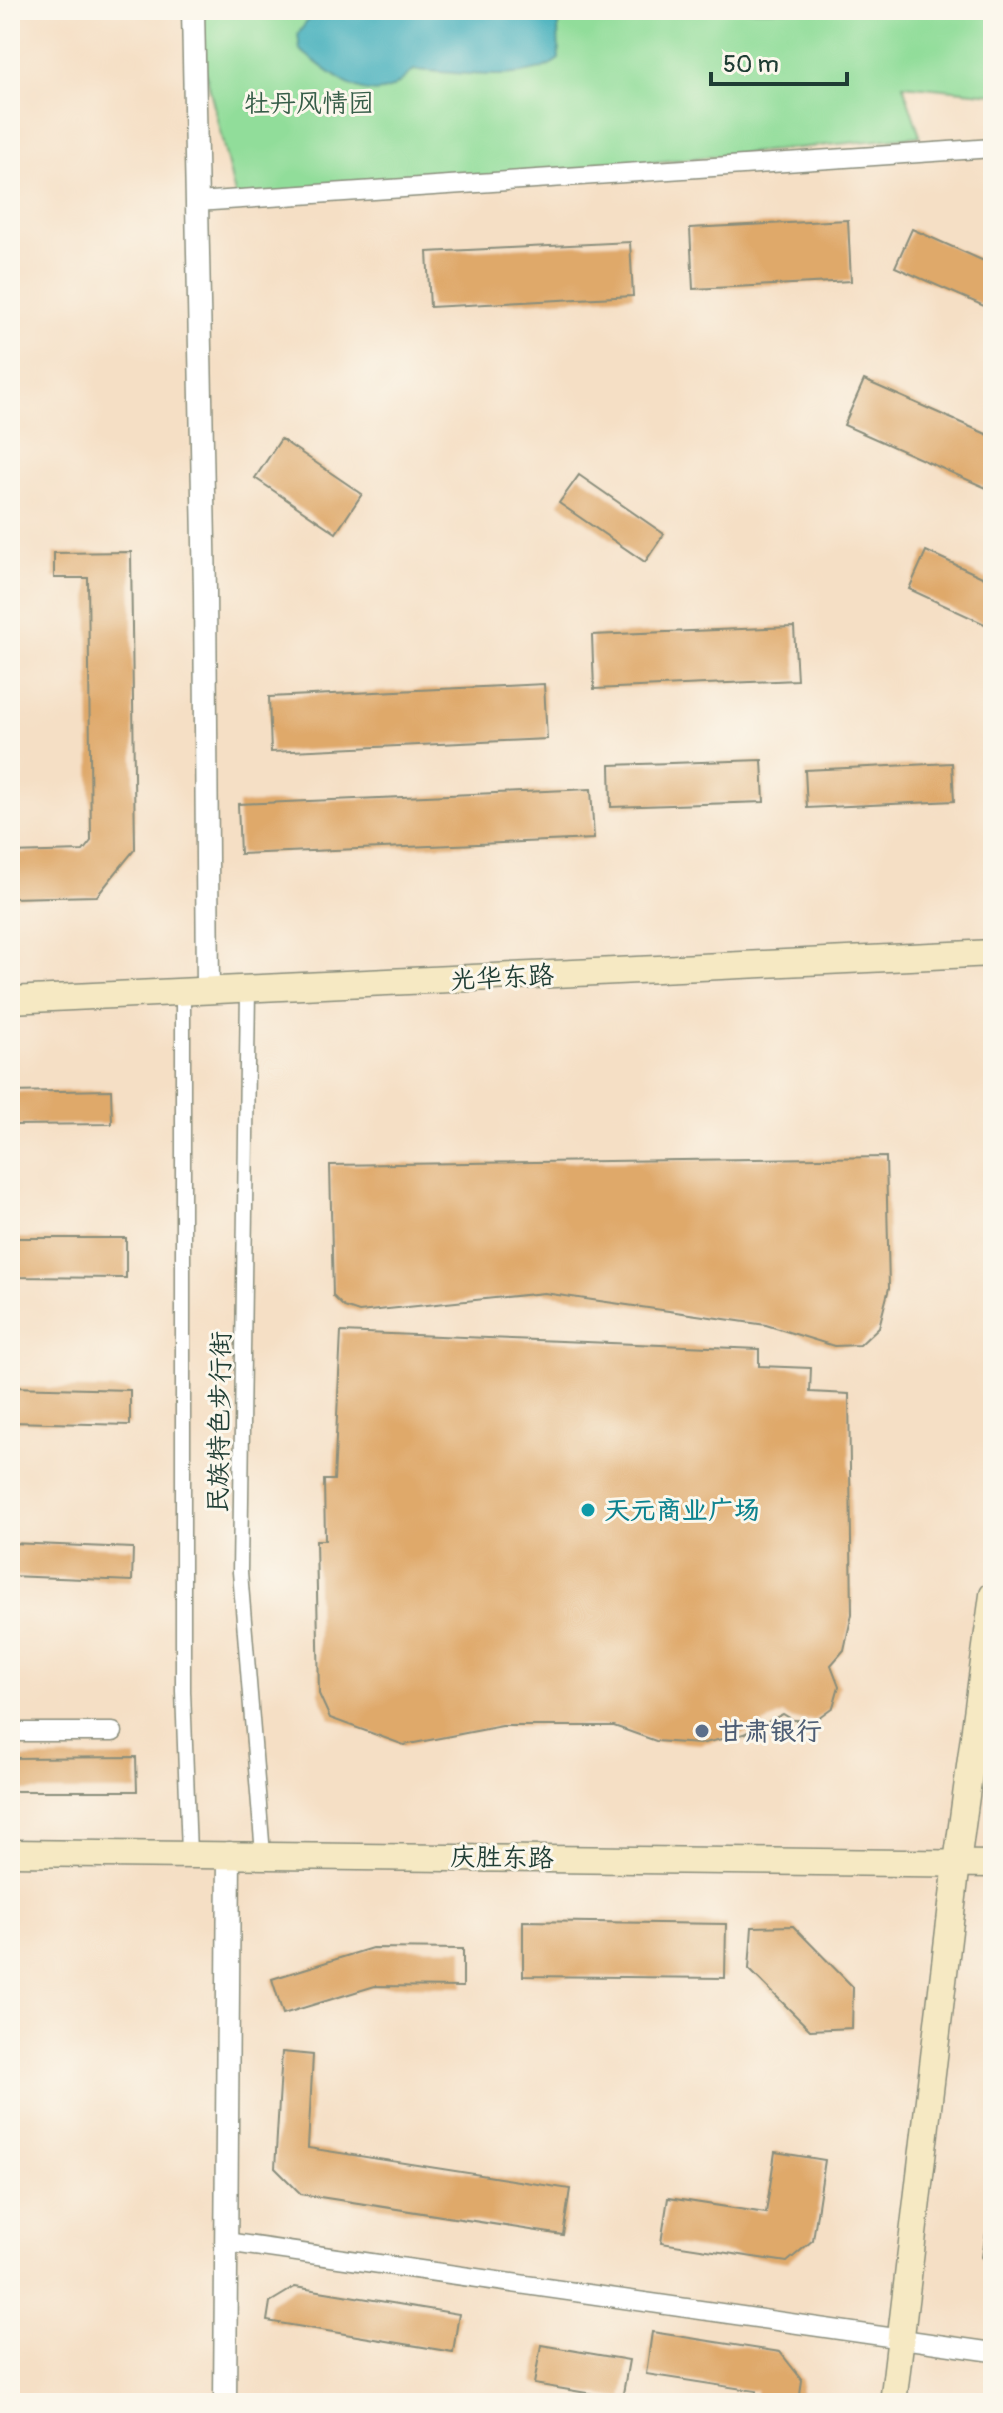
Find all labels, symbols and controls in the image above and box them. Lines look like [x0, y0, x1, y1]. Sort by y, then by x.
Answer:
scale bar [711, 36, 847, 86]
text: 50 m [723, 50, 779, 79]
park label: 牡丹风情园 [244, 88, 374, 120]
street label: 光华东路 [449, 959, 555, 997]
street label: 民族特色步行街 [202, 1331, 238, 1513]
place label: 天元商业广场 [604, 1495, 760, 1527]
marker: 天元商业广场 [579, 1501, 597, 1519]
place label: 甘肃银行 [718, 1716, 822, 1748]
marker: 甘肃银行 [693, 1722, 711, 1740]
street label: 庆胜东路 [450, 1841, 554, 1875]

